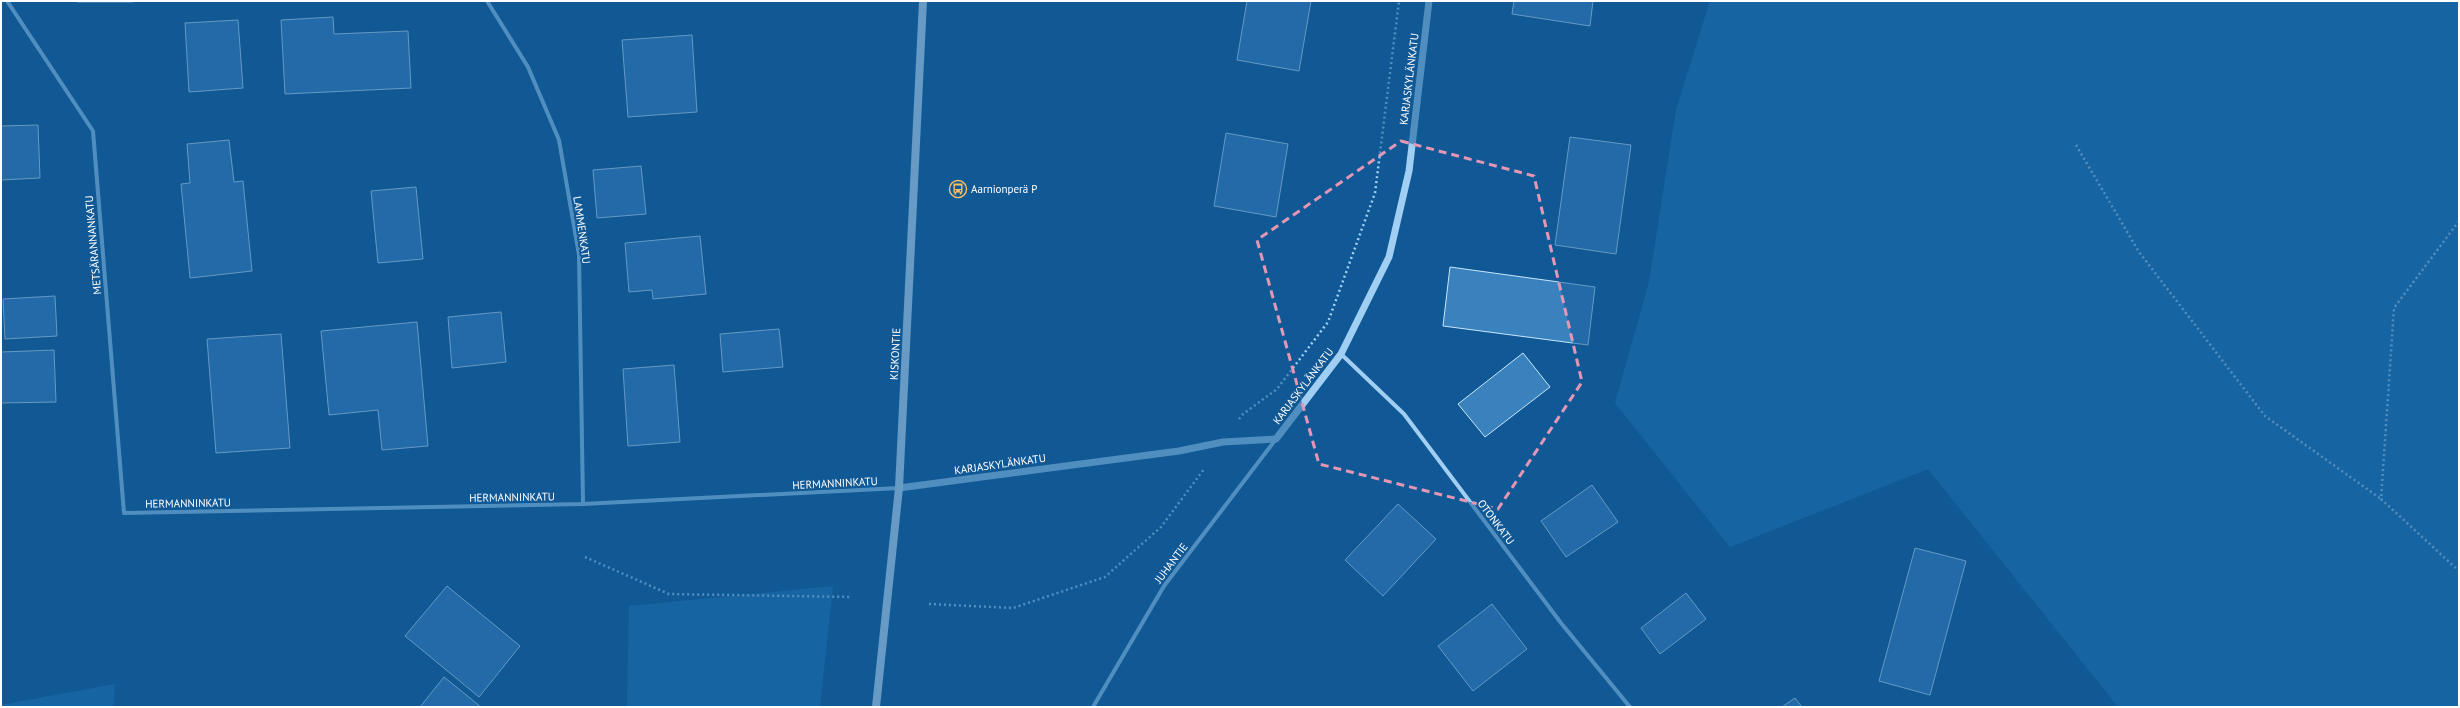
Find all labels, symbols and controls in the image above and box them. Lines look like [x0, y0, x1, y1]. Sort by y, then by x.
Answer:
street label: KARJASKYLÄNKATU [1396, 32, 1422, 126]
bus stop icon: Aarnionperä P [948, 179, 968, 199]
place label: Aarnionperä P [971, 182, 1037, 196]
street label: METSÄRANNANKATU [82, 195, 104, 295]
street label: LAMMENKATU [570, 195, 594, 265]
street label: KISKONTIE [887, 328, 903, 380]
street label: KARJASKYLÄNKATU [1270, 345, 1336, 427]
street label: KARJASKYLÄNKATU [953, 451, 1047, 477]
street label: HERMANNINKATU [792, 474, 878, 492]
street label: HERMANNINKATU [469, 489, 555, 505]
street label: HERMANNINKATU [145, 495, 231, 511]
street label: OTONKATU [1475, 497, 1517, 547]
street label: JUHANTIE [1151, 540, 1191, 587]

